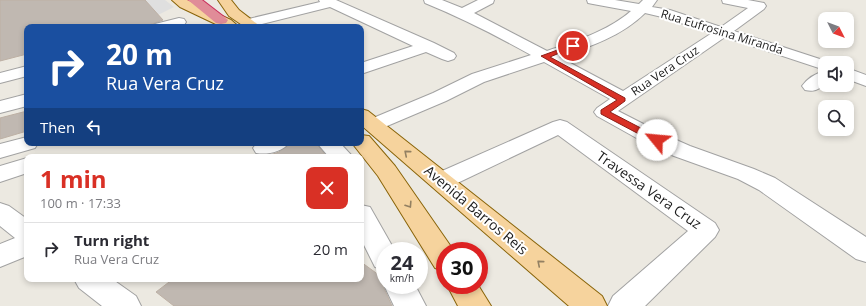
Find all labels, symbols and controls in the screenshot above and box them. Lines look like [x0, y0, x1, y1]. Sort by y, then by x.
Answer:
street label: Rua Eufrosina Miranda [659, 5, 786, 58]
north arrow [818, 12, 854, 48]
map controls [818, 12, 854, 136]
pin [556, 29, 590, 63]
text: 20 m [106, 35, 173, 73]
icon: arrive [562, 35, 584, 57]
icon: right [40, 40, 92, 92]
street label: Rua Vera Cruz [627, 41, 702, 100]
button: sound [818, 56, 854, 92]
text: Rua Vera Cruz [106, 71, 224, 95]
button: search [818, 100, 854, 136]
icon: left [83, 116, 105, 138]
text: Then [40, 117, 75, 137]
position arrow [636, 119, 678, 161]
street label: Travessa Vera Cruz [593, 146, 706, 233]
one-way arrow [405, 151, 412, 158]
street label: Avenida Barros Reis [421, 161, 532, 259]
text: 1 min [40, 162, 107, 195]
button: close [306, 167, 348, 209]
text: 100 m · 17:33 [40, 194, 121, 212]
one-way arrow [405, 201, 412, 208]
text: Turn right [74, 230, 149, 250]
icon: right [40, 238, 62, 260]
text: 20 m [313, 239, 348, 259]
speed limit sign: 30 [436, 242, 488, 294]
text: 24 [391, 249, 413, 276]
text: Rua Vera Cruz [74, 250, 159, 268]
one-way arrow [537, 261, 544, 268]
text: km/h [390, 271, 414, 285]

